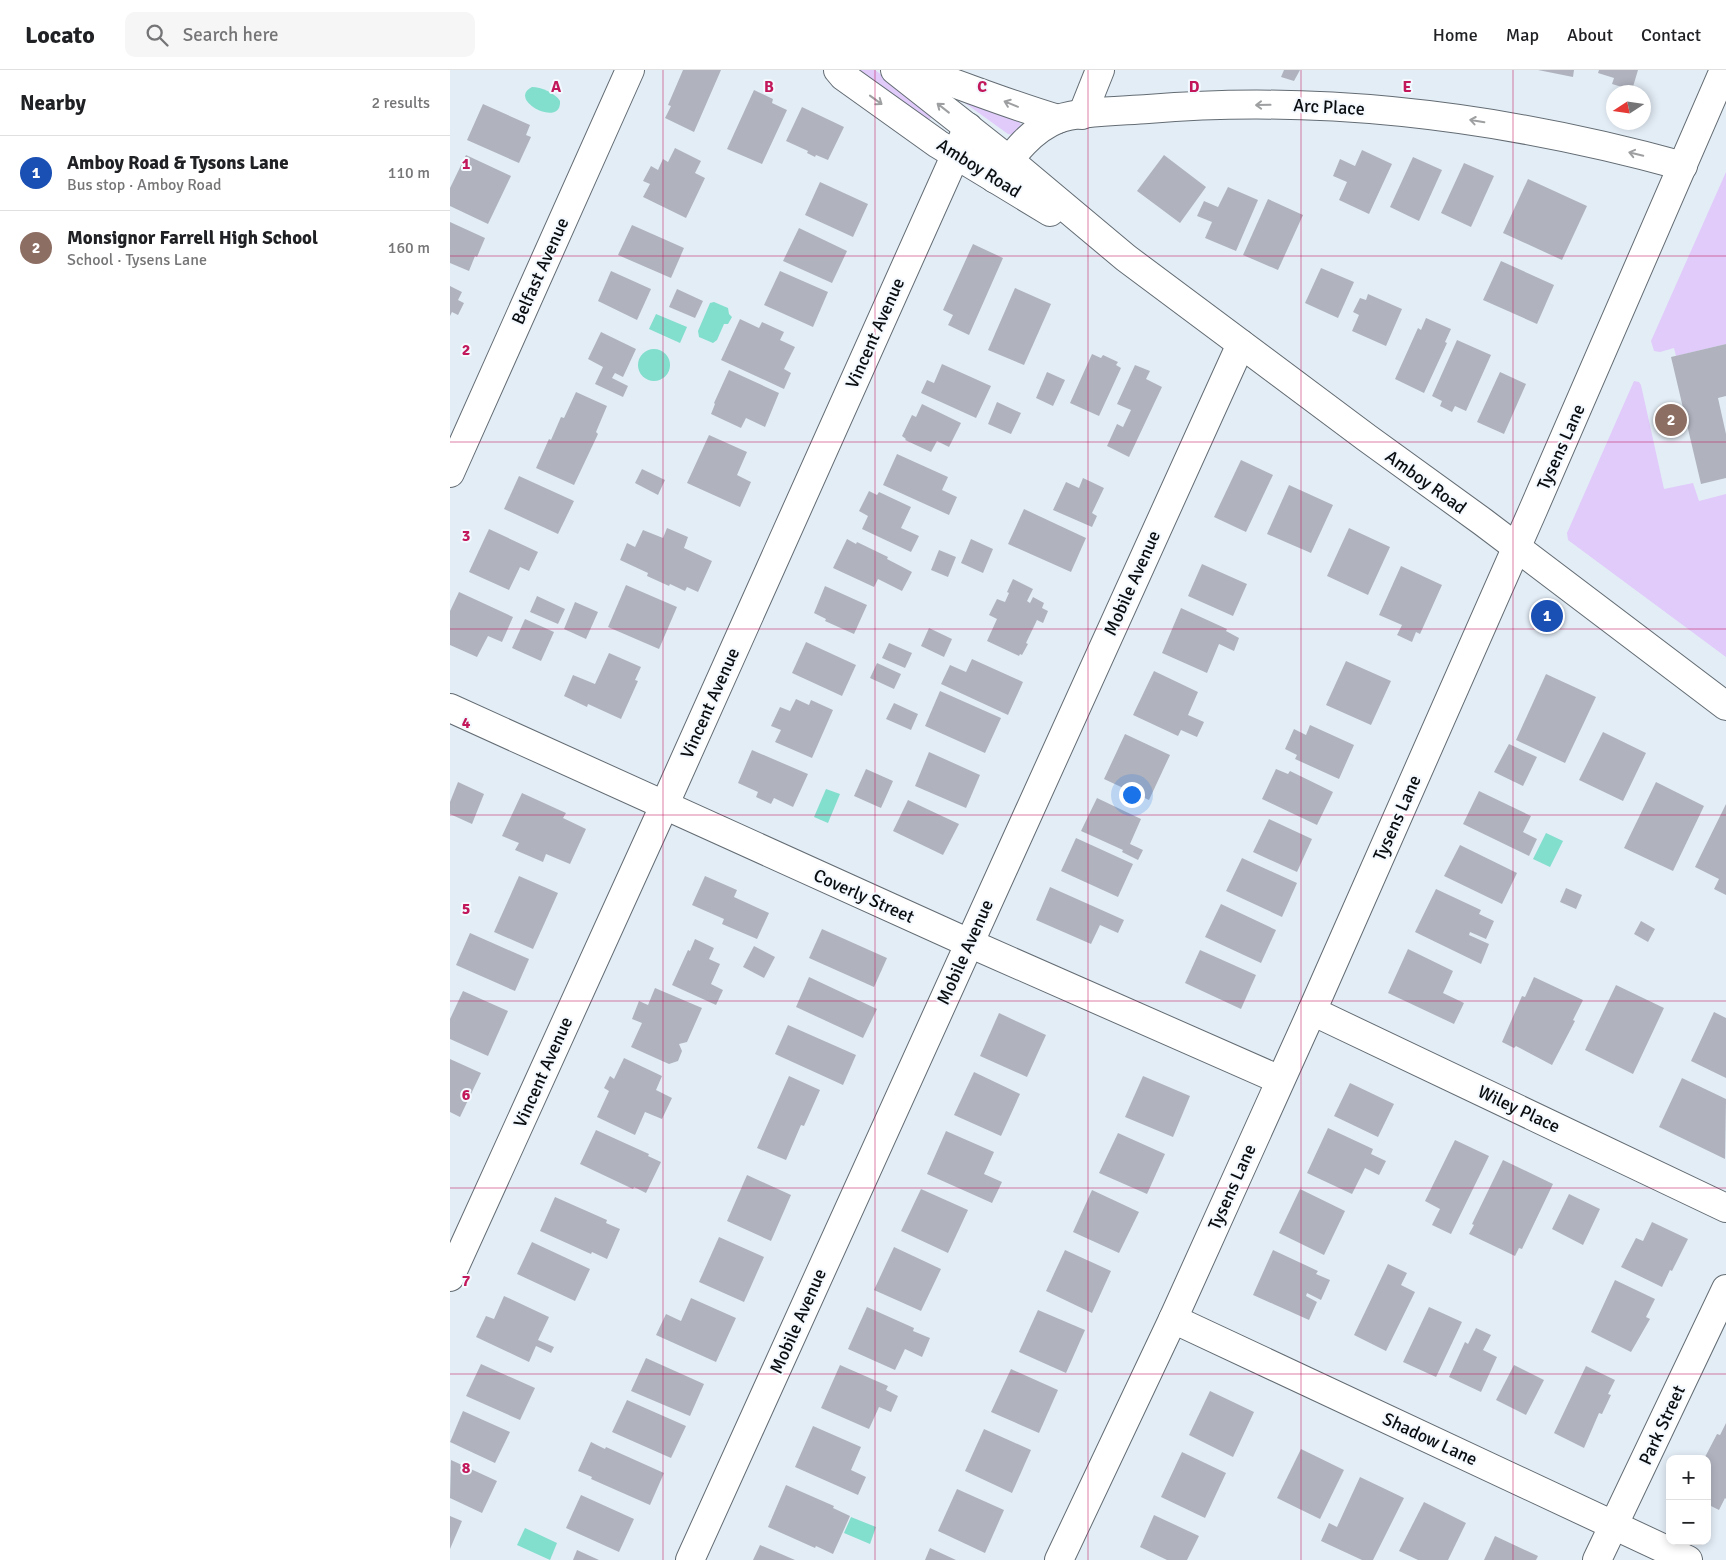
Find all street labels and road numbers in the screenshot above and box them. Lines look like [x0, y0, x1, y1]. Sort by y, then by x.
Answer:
street label: Arc Place [1293, 94, 1365, 120]
street label: Amboy Road [933, 134, 1025, 202]
street label: Belfast Avenue [507, 214, 573, 328]
street label: Vincent Avenue [841, 274, 909, 392]
street label: Tysens Lane [1532, 401, 1590, 493]
street label: Amboy Road [1381, 445, 1471, 519]
street label: Mobile Avenue [1099, 527, 1165, 639]
street label: Vincent Avenue [676, 644, 744, 762]
street label: Tysens Lane [1368, 772, 1426, 864]
street label: Coverly Street [810, 864, 918, 928]
street label: Mobile Avenue [932, 896, 998, 1008]
street label: Vincent Avenue [509, 1013, 577, 1131]
street label: Wiley Place [1474, 1080, 1564, 1138]
street label: Tysens Lane [1203, 1141, 1261, 1233]
street label: Mobile Avenue [765, 1265, 831, 1377]
street label: Park Street [1634, 1382, 1690, 1468]
street label: Shadow Lane [1379, 1408, 1481, 1470]

